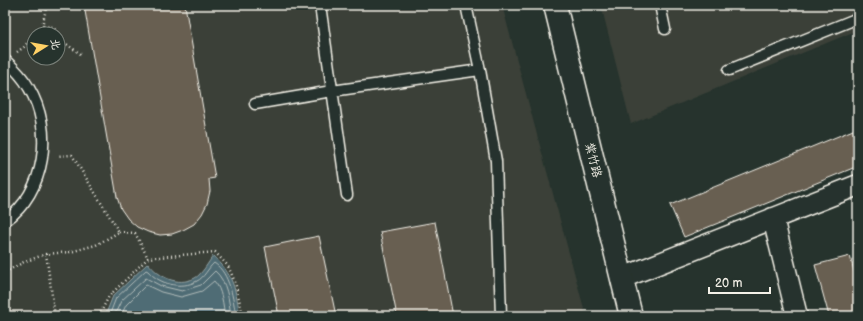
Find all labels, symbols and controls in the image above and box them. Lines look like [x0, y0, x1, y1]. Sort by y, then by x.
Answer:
north arrow [26, 26, 66, 66]
text: 北 [48, 38, 63, 51]
street label: 紫竹路 [581, 141, 605, 179]
scale bar [709, 269, 770, 295]
text: 20 m [715, 276, 742, 291]

